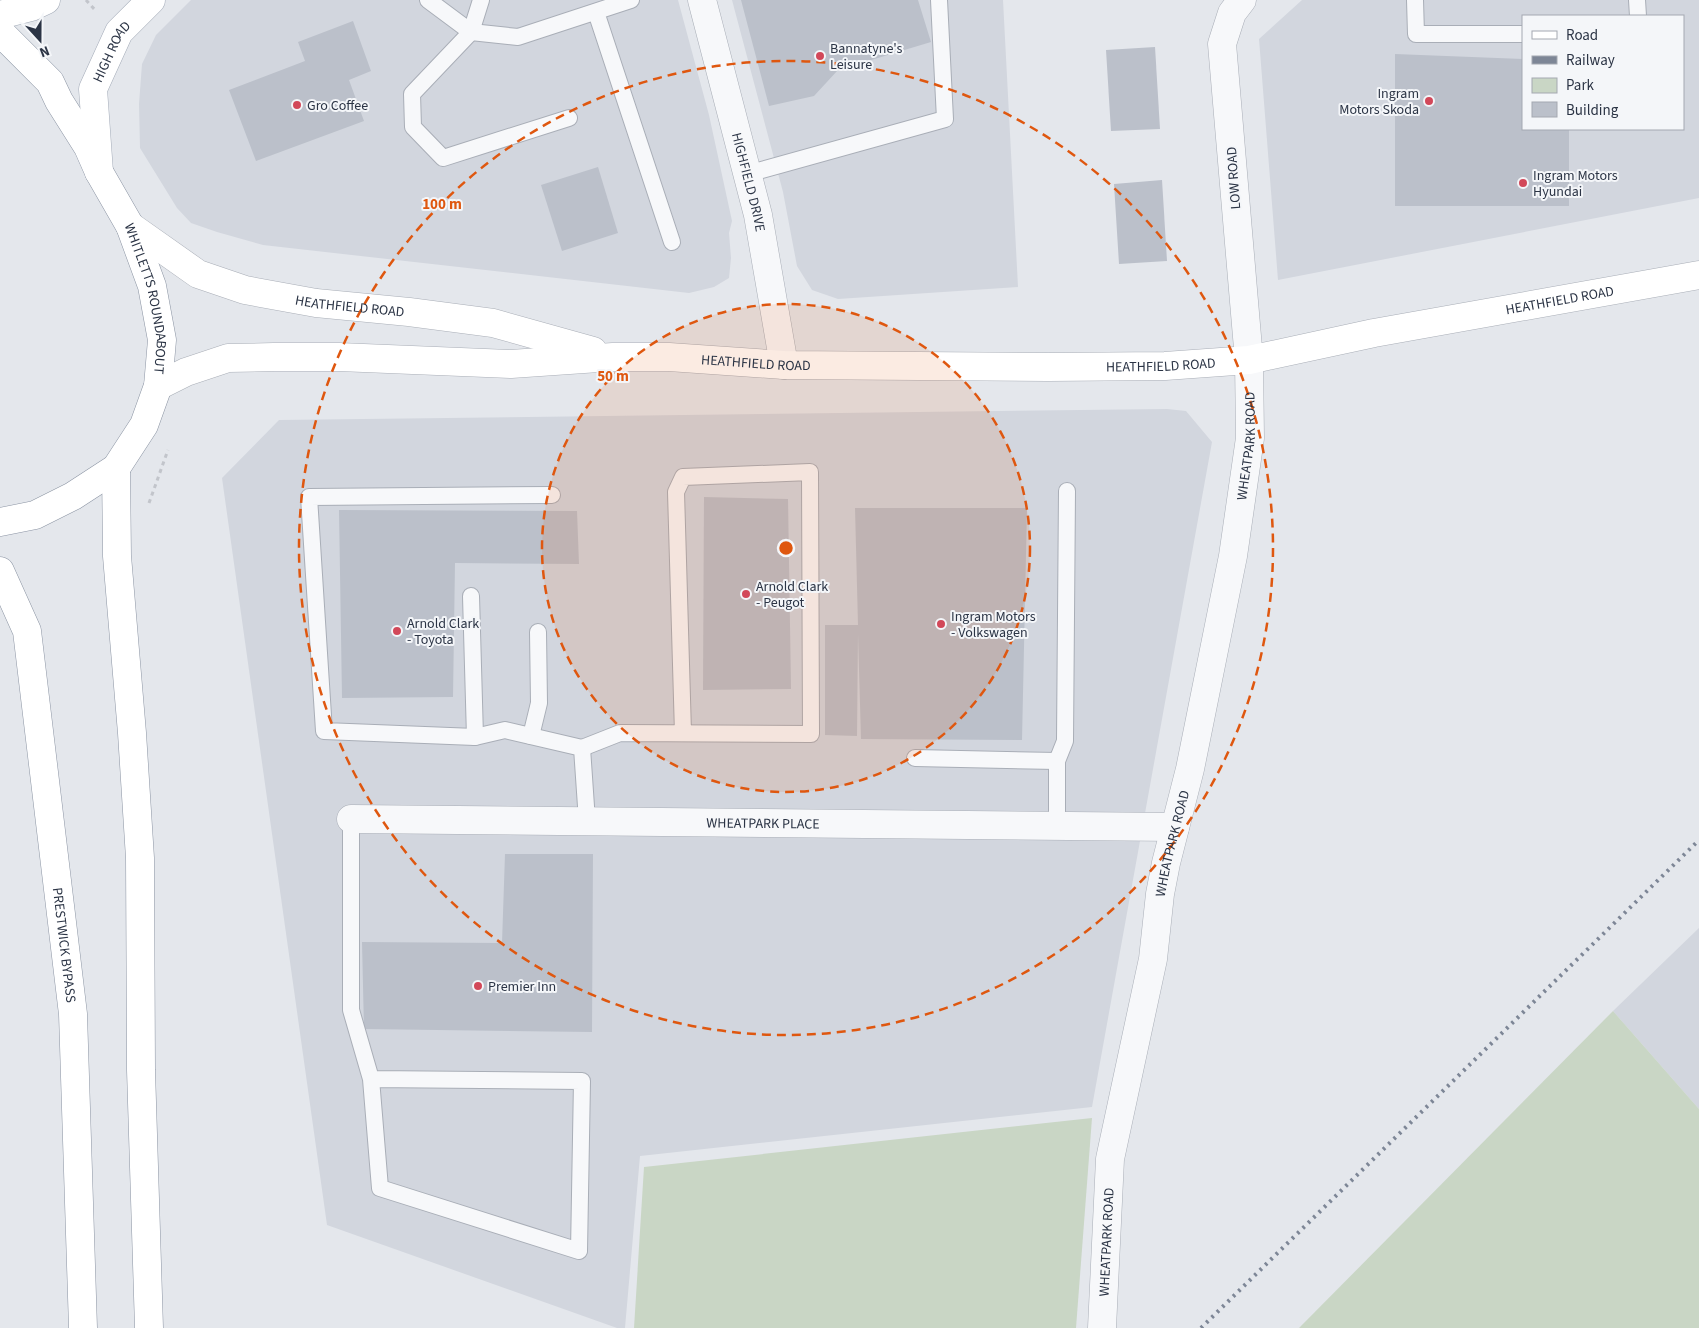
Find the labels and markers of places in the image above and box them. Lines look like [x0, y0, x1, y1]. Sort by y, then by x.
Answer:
place label: Bannatyne's Leisure [830, 39, 903, 75]
marker: Bannatyne's Leisure [814, 50, 826, 62]
place label: Ingram Motors Skoda [1339, 84, 1419, 120]
marker: Ingram Motors Skoda [1423, 95, 1435, 107]
place label: Gro Coffee [307, 96, 368, 116]
marker: Gro Coffee [291, 99, 303, 111]
place label: Ingram Motors Hyundai [1533, 166, 1618, 202]
marker: Ingram Motors Hyundai [1517, 177, 1529, 189]
centre of rings [777, 539, 795, 557]
place label: Arnold Clark - Peugot [756, 577, 828, 613]
marker: Arnold Clark - Peugot [740, 588, 752, 600]
place label: Ingram Motors - Volkswagen [951, 607, 1036, 643]
place label: Arnold Clark - Toyota [407, 614, 479, 650]
marker: Ingram Motors - Volkswagen [935, 618, 947, 630]
marker: Arnold Clark - Toyota [391, 625, 403, 637]
place label: Premier Inn [488, 977, 556, 997]
marker: Premier Inn [472, 980, 484, 992]

